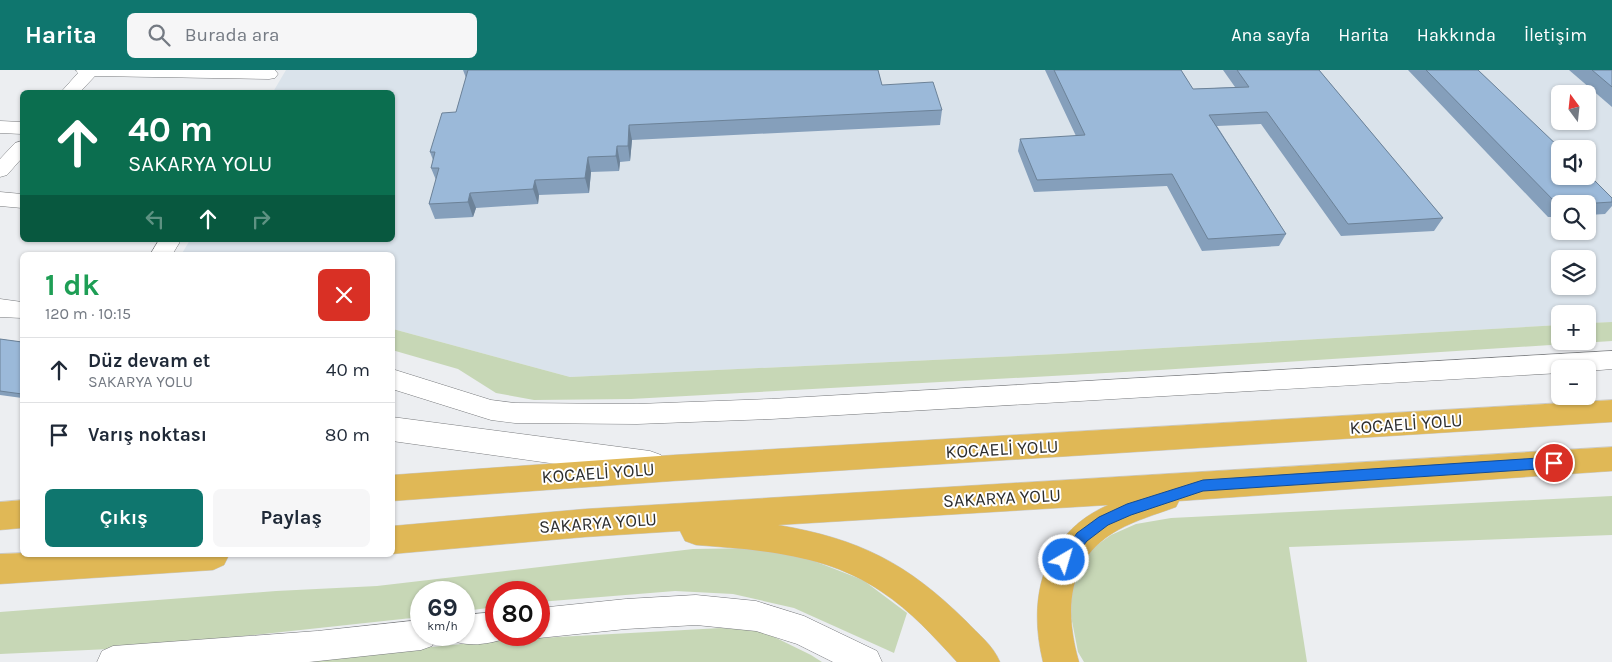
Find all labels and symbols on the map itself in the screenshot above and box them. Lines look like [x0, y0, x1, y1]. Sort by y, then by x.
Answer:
north arrow [1551, 85, 1596, 130]
street label: KOCAELİ YOLU [1349, 409, 1463, 439]
street label: KOCAELİ YOLU [945, 435, 1059, 463]
pin [1533, 442, 1575, 484]
street label: KOCAELİ YOLU [541, 458, 655, 488]
street label: SAKARYA YOLU [942, 484, 1062, 512]
street label: SAKARYA YOLU [538, 508, 658, 538]
position arrow [1037, 533, 1089, 585]
speed limit sign: 80 [485, 581, 550, 646]

